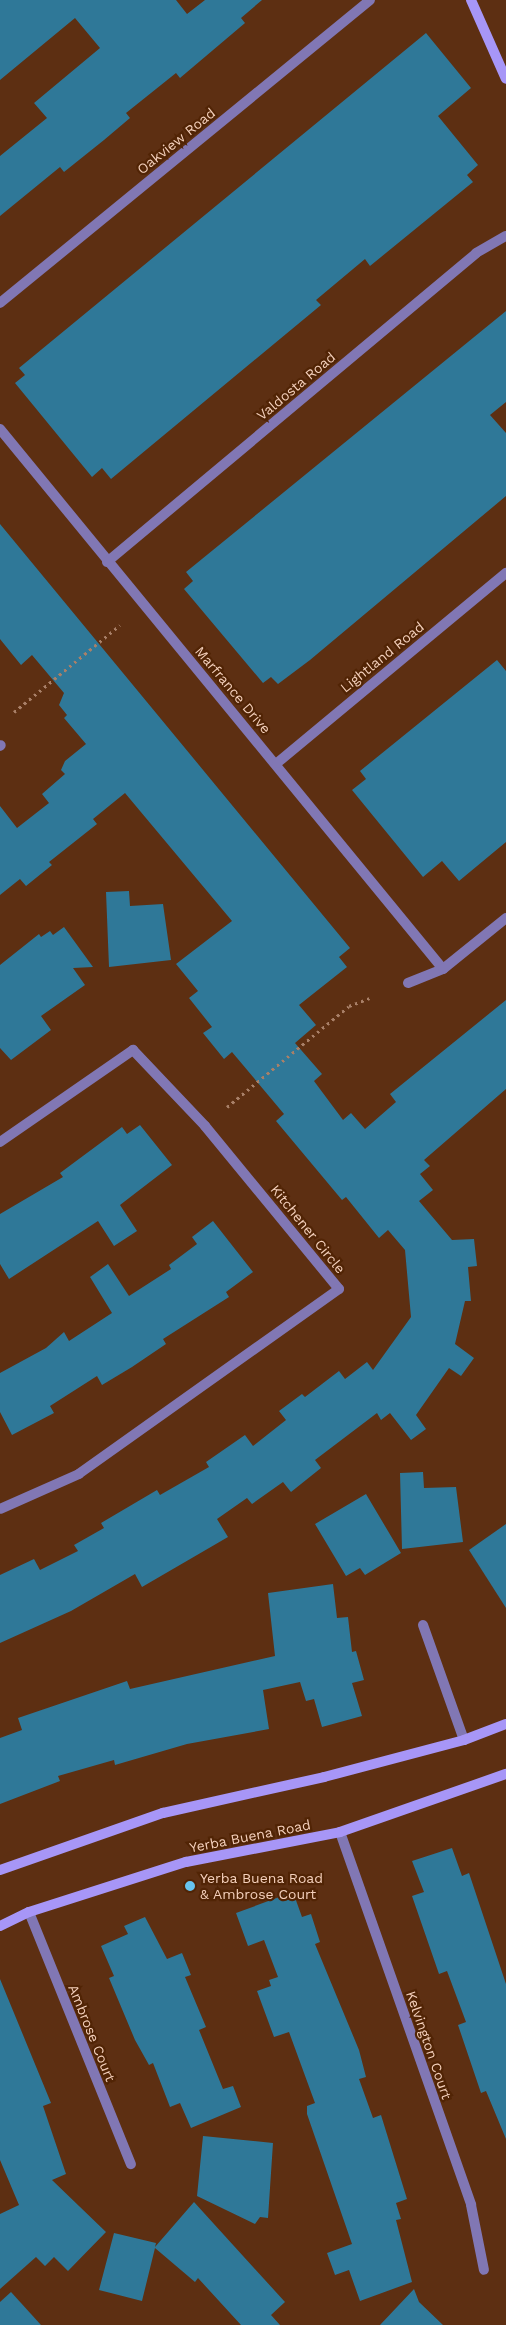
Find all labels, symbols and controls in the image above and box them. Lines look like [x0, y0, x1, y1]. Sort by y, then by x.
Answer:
street label: Oakview Road [133, 104, 219, 178]
street label: Valdosta Road [253, 348, 339, 424]
street label: Lightland Road [337, 618, 427, 696]
street label: Marfrance Drive [192, 643, 274, 737]
street label: Kitchener Circle [267, 1181, 349, 1277]
street label: Yerba Buena Road [188, 1816, 312, 1856]
place label: Yerba Buena Road & Ambrose Court [200, 1870, 324, 1902]
marker: Yerba Buena Road & Ambrose Court [184, 1880, 196, 1892]
street label: Ambrose Court [65, 1982, 119, 2084]
street label: Kelvington Court [403, 1989, 455, 2101]

